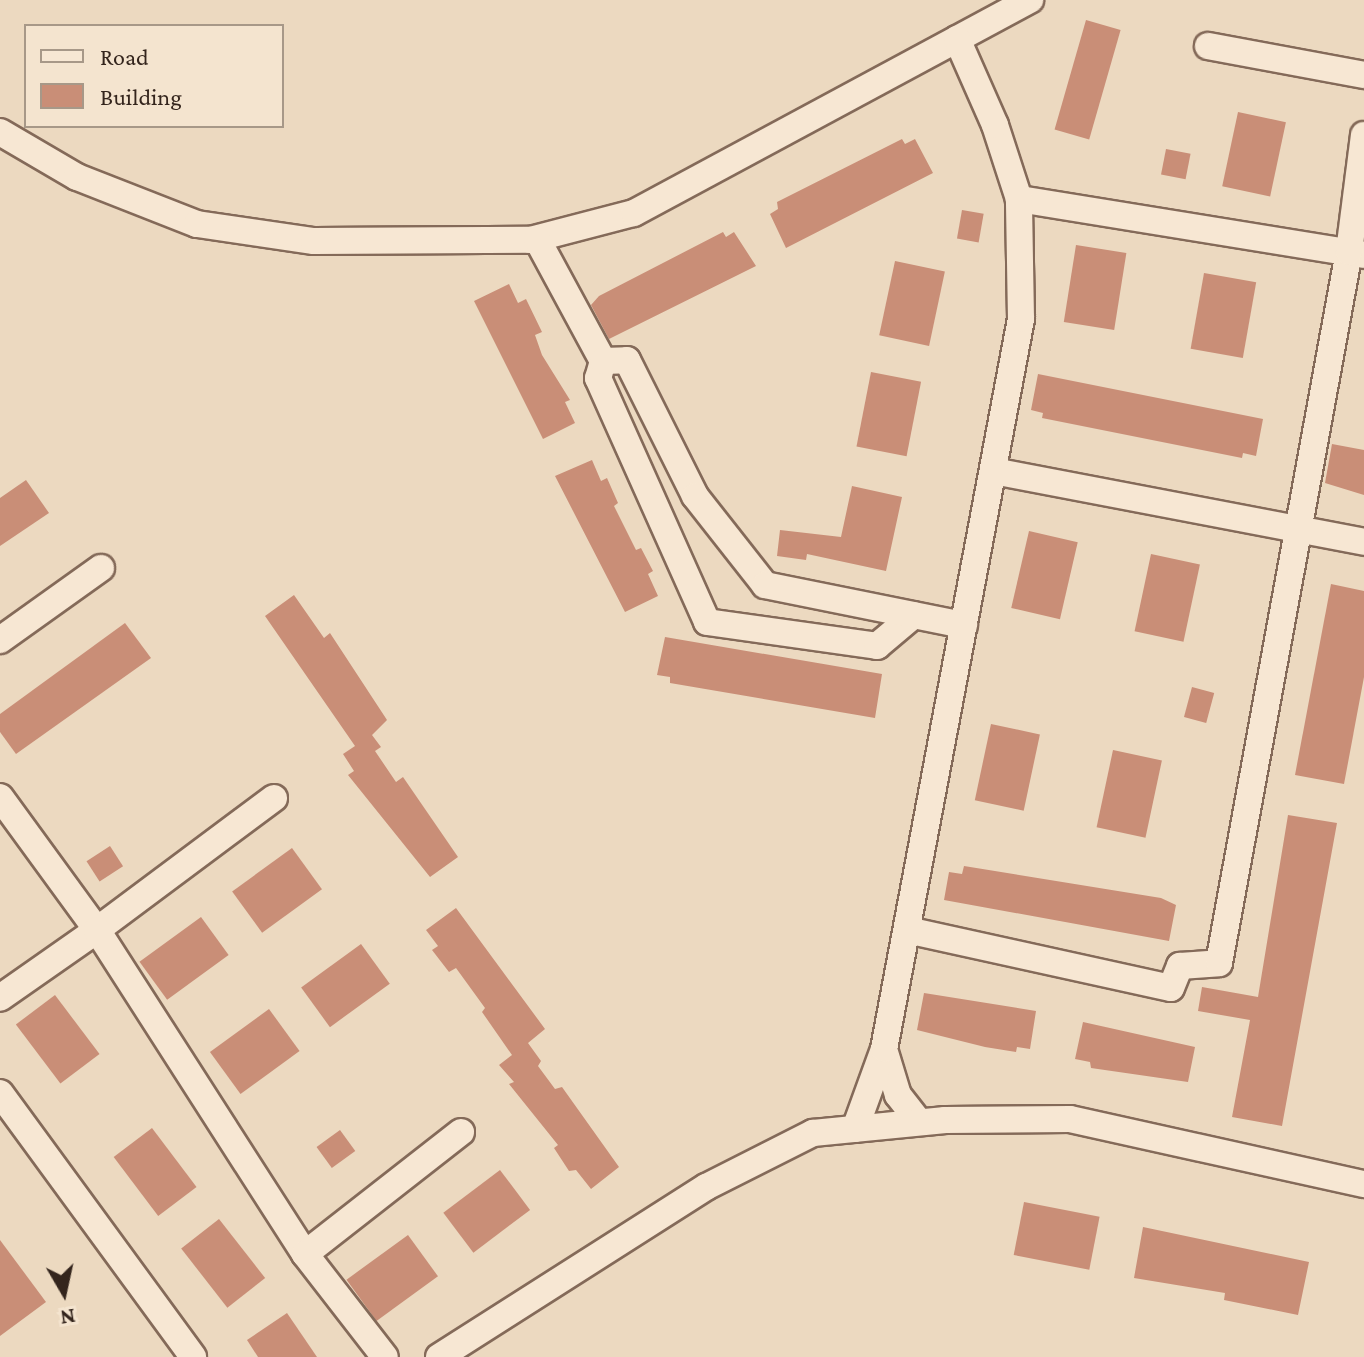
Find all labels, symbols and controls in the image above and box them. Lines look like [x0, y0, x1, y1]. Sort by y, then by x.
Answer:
legend [24, 24, 284, 128]
text: Road [100, 43, 149, 70]
text: Building [100, 83, 182, 110]
north arrow [24, 1253, 104, 1333]
text: N [58, 1304, 77, 1331]

